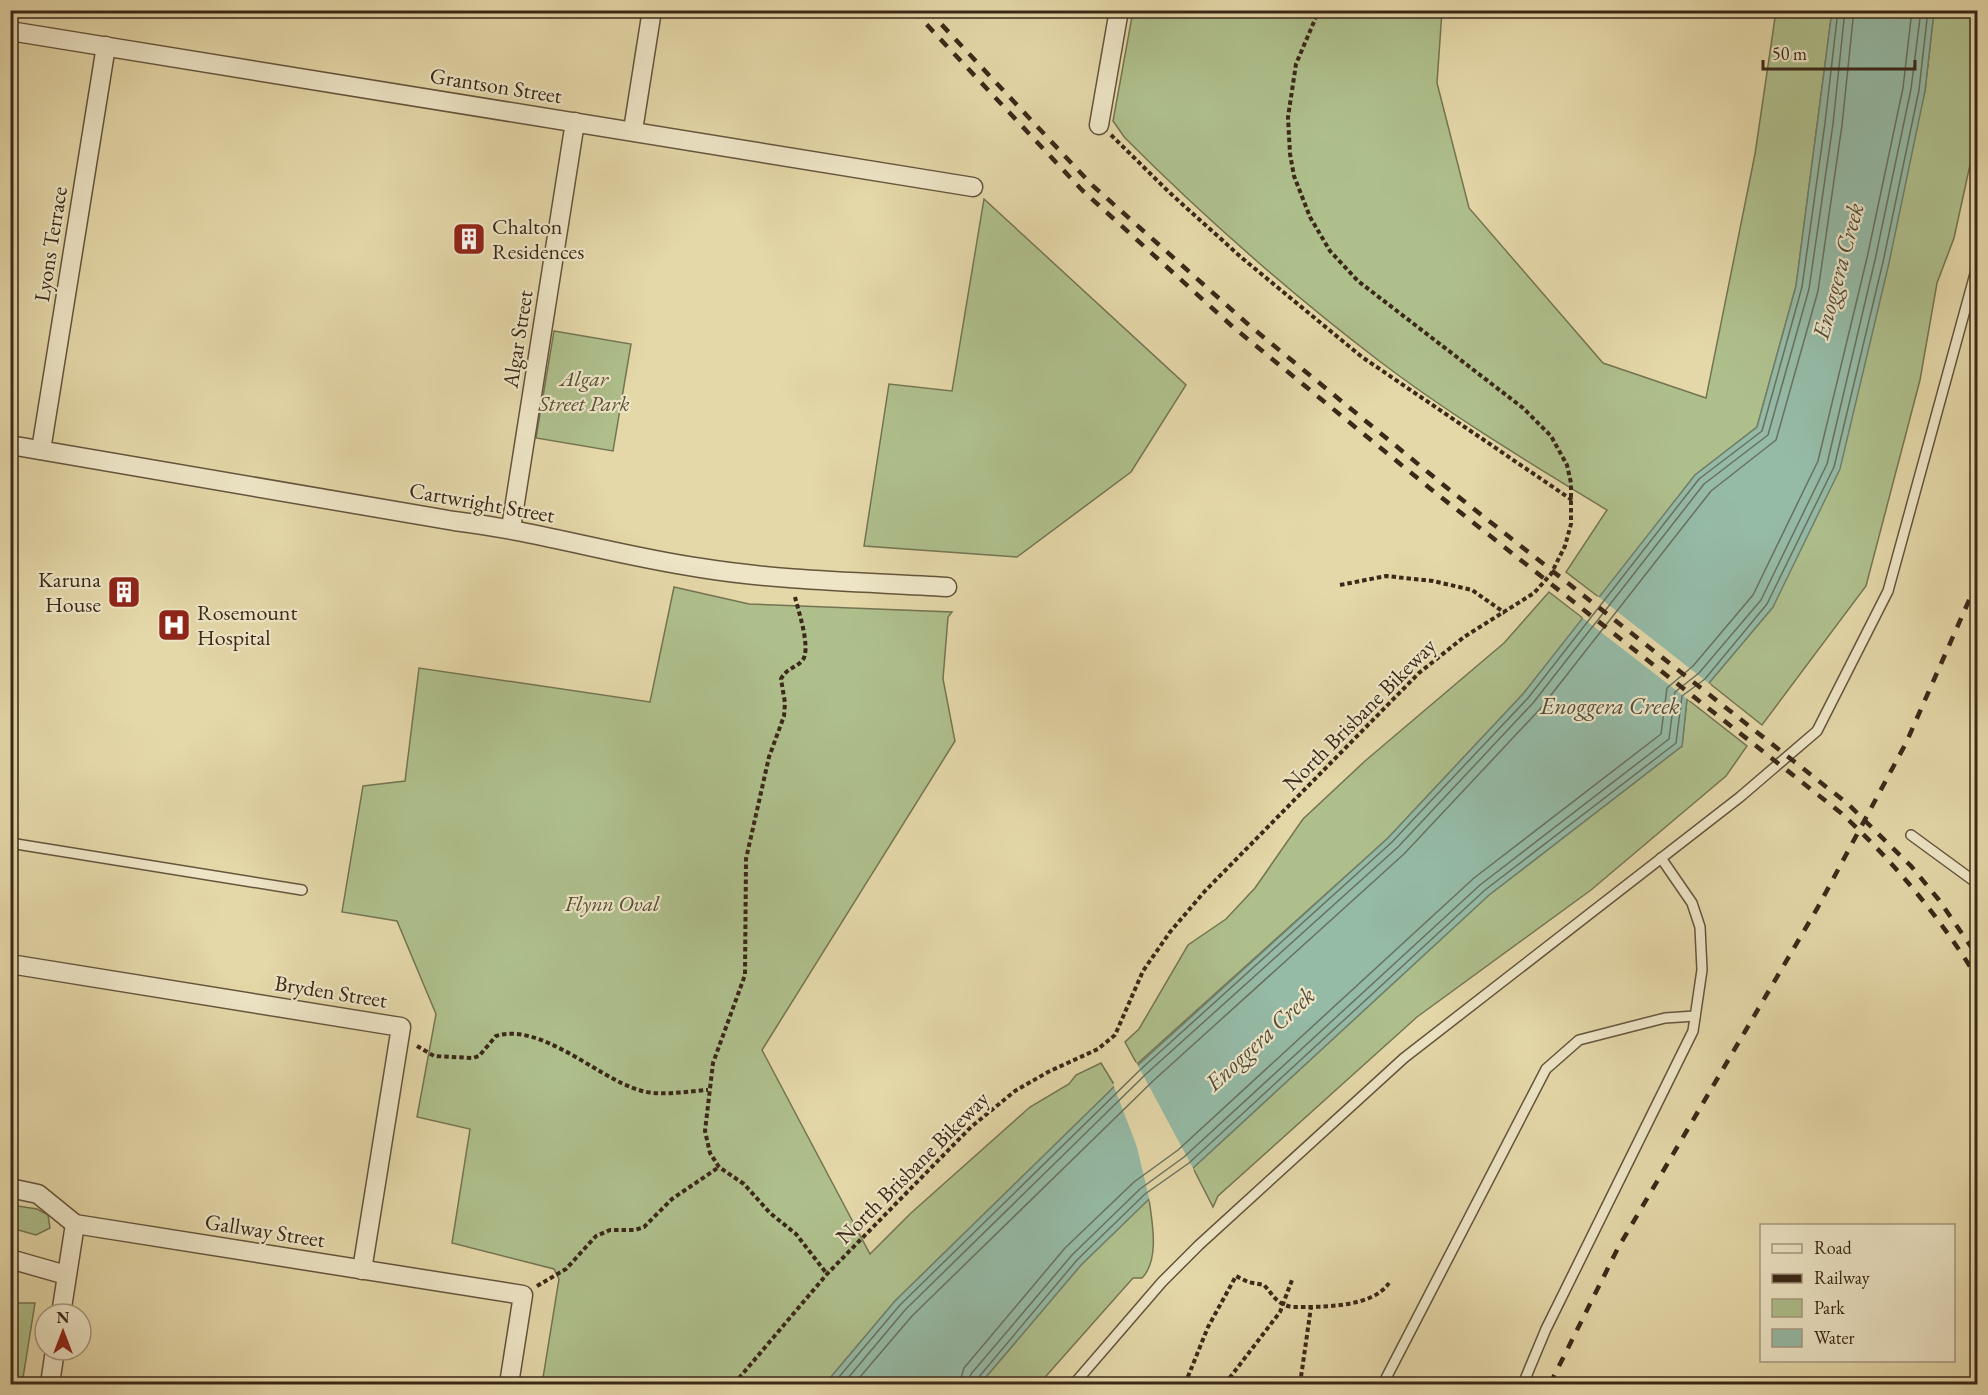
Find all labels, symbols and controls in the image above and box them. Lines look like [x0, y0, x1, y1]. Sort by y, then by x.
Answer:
scale bar [1763, 33, 1914, 71]
text: 50 m [1772, 42, 1807, 65]
street label: Grantson Street [428, 61, 564, 110]
street label: Lyons Terrace [27, 184, 74, 304]
water label: Enoggera Creek [1804, 199, 1871, 343]
place label: Chalton Residences [492, 212, 584, 266]
building icon: Chalton Residences [451, 221, 487, 257]
street label: Algar Street [495, 288, 540, 391]
park label: Algar Street Park [537, 364, 630, 418]
street label: Cartwright Street [407, 475, 557, 530]
place label: Karuna House [38, 565, 101, 619]
building icon: Karuna House [106, 574, 142, 610]
place label: Rosemount Hospital [197, 598, 297, 652]
hospital icon: Rosemount Hospital [156, 607, 192, 643]
street label: North Brisbane Bikeway [1276, 631, 1443, 797]
water label: Enoggera Creek [1539, 690, 1680, 721]
park label: Flynn Oval [564, 889, 660, 918]
street label: Bryden Street [273, 968, 389, 1015]
water label: Enoggera Creek [1197, 980, 1321, 1098]
street label: North Brisbane Bikeway [829, 1084, 996, 1250]
street label: Gallway Street [203, 1207, 327, 1254]
legend [1760, 1224, 1955, 1362]
text: Road [1814, 1236, 1853, 1259]
text: Railway [1814, 1266, 1870, 1289]
text: Park [1814, 1296, 1845, 1319]
north arrow [33, 1302, 93, 1362]
text: N [57, 1307, 70, 1328]
text: Water [1814, 1326, 1855, 1349]

